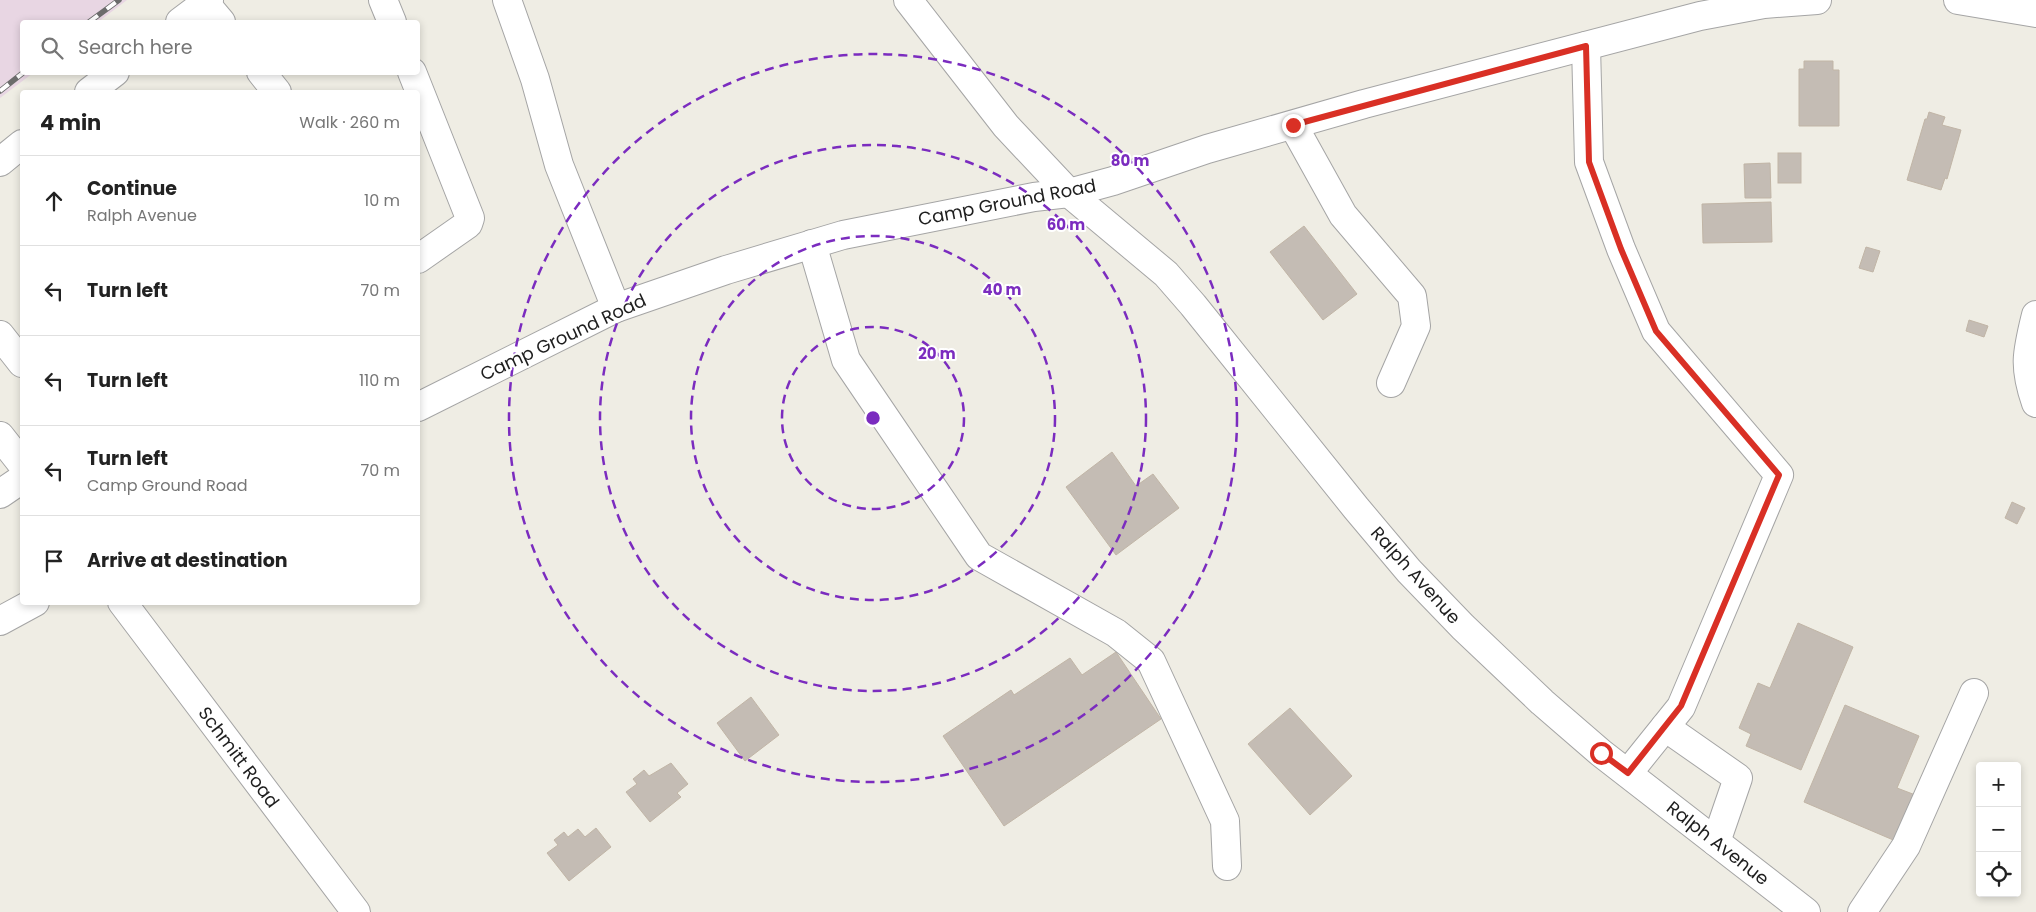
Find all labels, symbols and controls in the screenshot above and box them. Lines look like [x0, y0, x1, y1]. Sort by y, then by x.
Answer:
search box [20, 20, 420, 75]
icon: search [38, 34, 66, 62]
text: Search here [78, 34, 192, 61]
text: 4 min [40, 108, 101, 137]
text: Walk · 260 m [299, 111, 400, 134]
route end [1282, 114, 1305, 137]
text: 80 m [1111, 150, 1149, 171]
street label: Camp Ground Road [916, 172, 1098, 232]
text: Continue [87, 175, 177, 202]
icon: ahead [40, 187, 68, 215]
text: 10 m [364, 189, 400, 212]
text: Ralph Avenue [87, 204, 197, 227]
text: 60 m [1047, 214, 1085, 235]
icon: left [40, 277, 68, 305]
text: Turn left [87, 277, 168, 304]
text: 70 m [360, 279, 400, 302]
text: 40 m [982, 279, 1022, 300]
street label: Camp Ground Road [476, 288, 650, 386]
text: 20 m [918, 343, 956, 364]
icon: left [40, 367, 68, 395]
text: Turn left [87, 367, 168, 394]
text: 110 m [359, 369, 400, 392]
centre of rings [864, 409, 882, 427]
text: Turn left [87, 445, 168, 472]
icon: left [40, 457, 68, 485]
text: 70 m [360, 459, 400, 482]
text: Camp Ground Road [87, 474, 248, 497]
street label: Ralph Avenue [1365, 521, 1467, 629]
icon: arrive [40, 547, 68, 575]
text: Arrive at destination [87, 547, 288, 574]
street label: Schmitt Road [193, 701, 285, 813]
route start [1590, 742, 1613, 765]
map controls [1976, 762, 2021, 897]
button: + [1976, 762, 2021, 807]
street label: Ralph Avenue [1662, 795, 1774, 891]
button: − [1976, 807, 2021, 852]
button: locate [1976, 852, 2021, 897]

